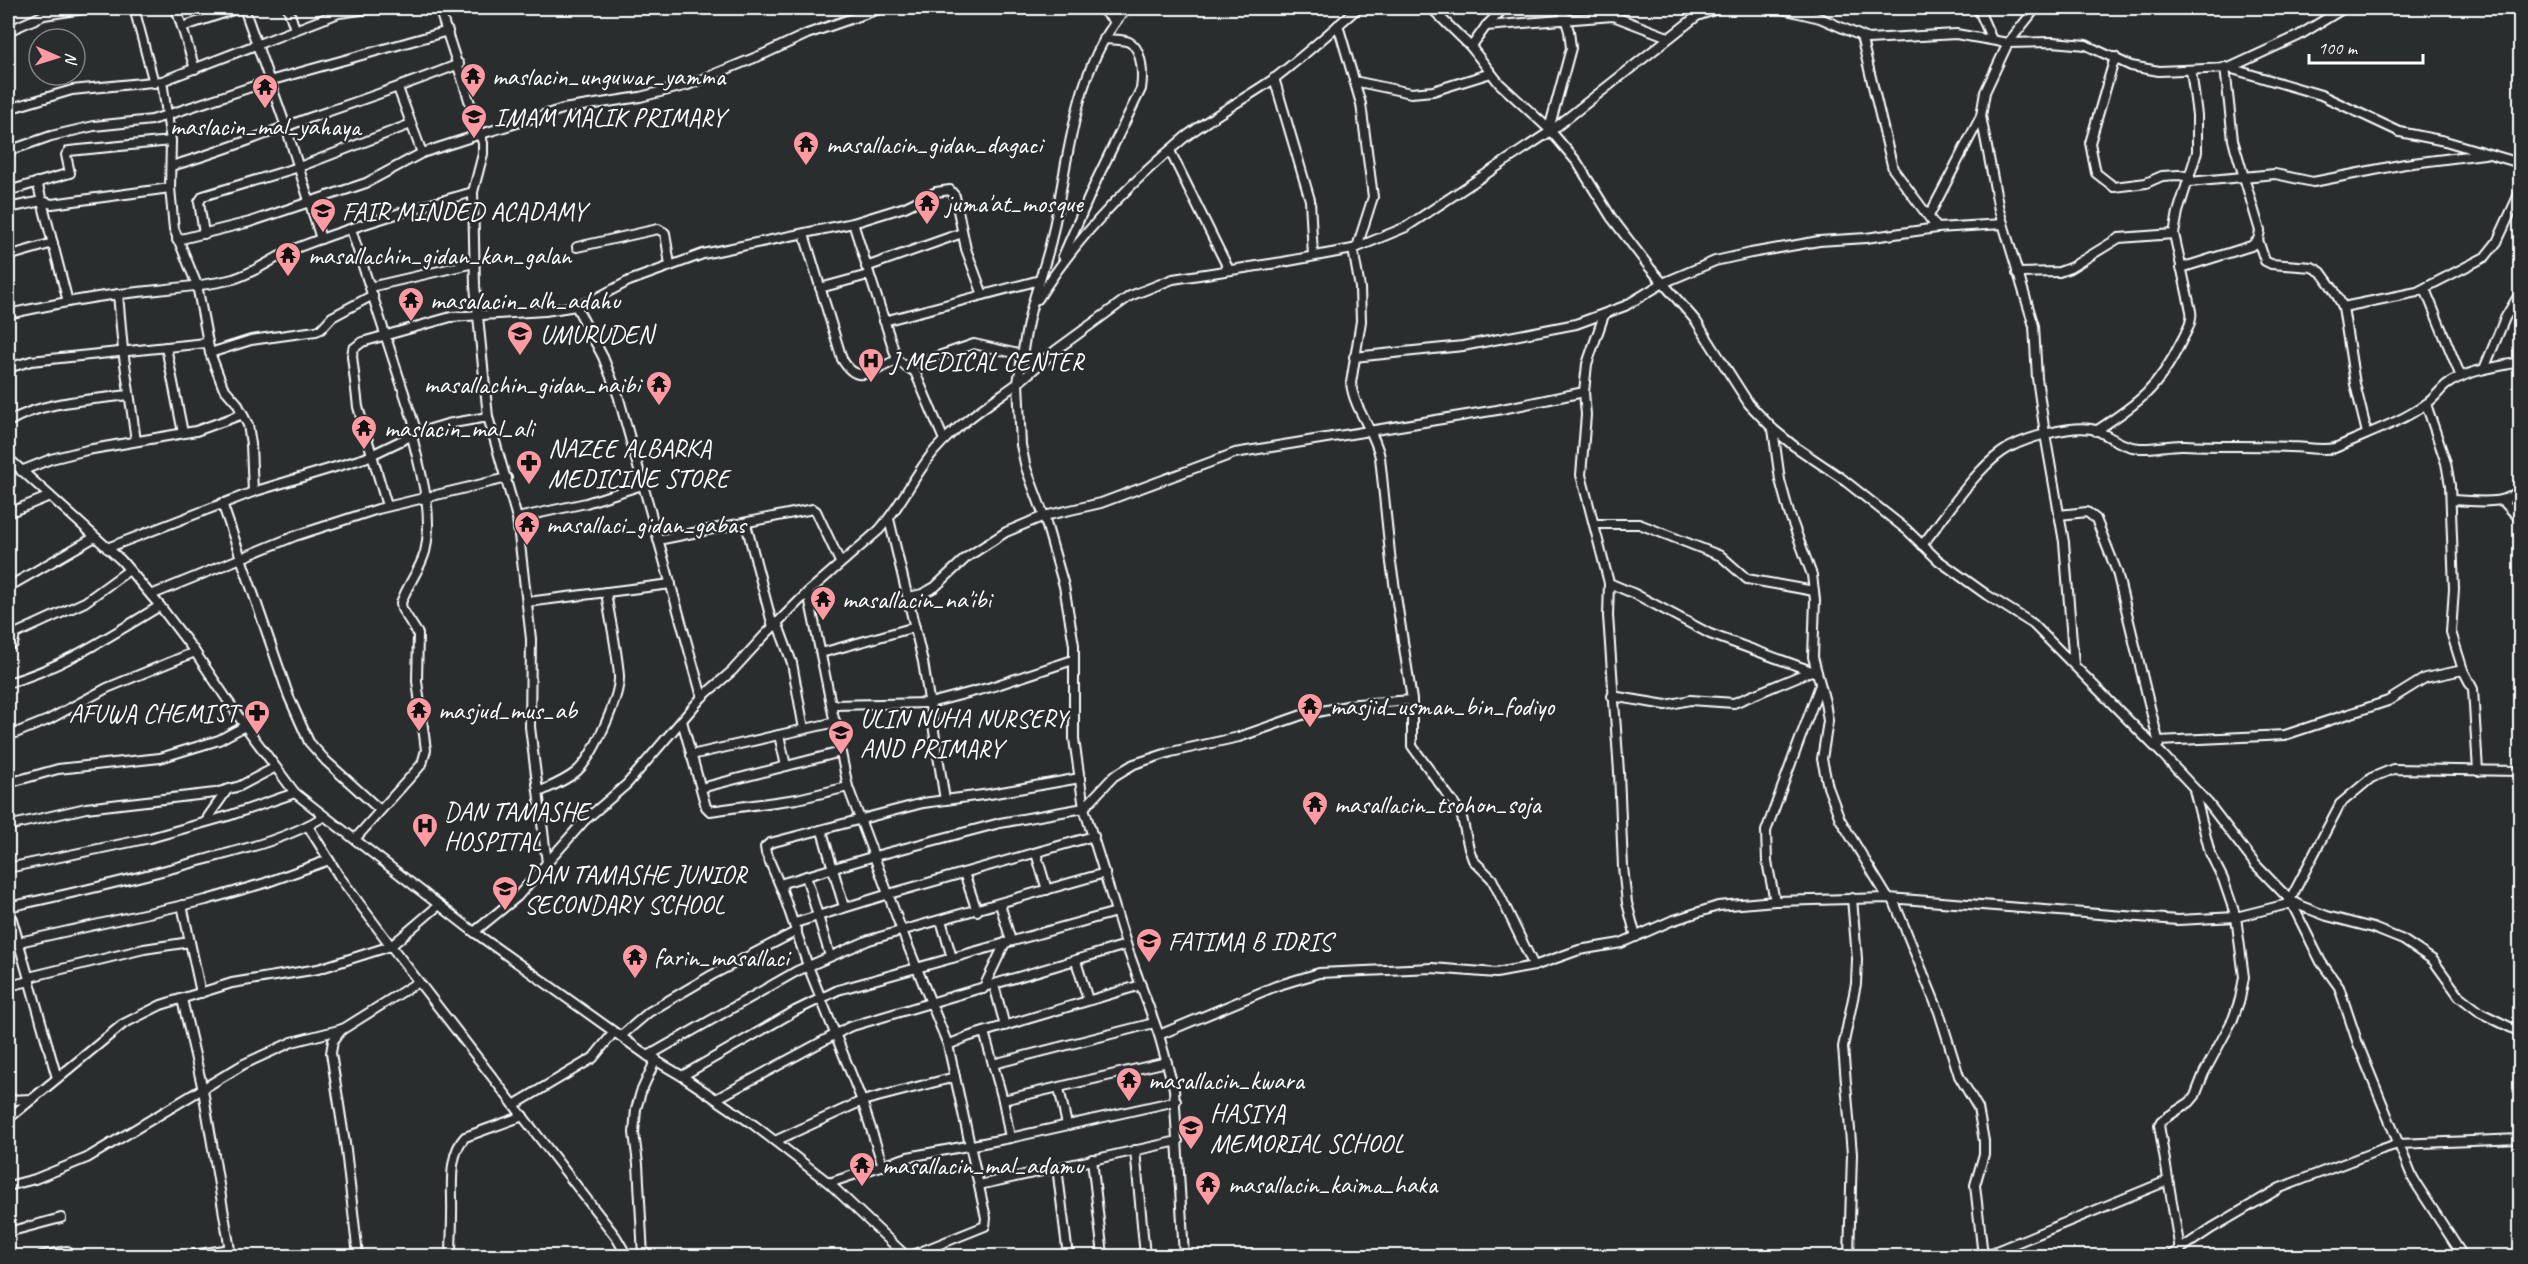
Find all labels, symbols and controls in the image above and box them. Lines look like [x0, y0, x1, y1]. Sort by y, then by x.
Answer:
north arrow [27, 27, 87, 87]
scale bar [2309, 27, 2423, 65]
text: 100 m [2318, 37, 2359, 59]
text: N [61, 52, 81, 66]
place label: maslacin_unguwar_yamma [492, 60, 727, 93]
temple icon: maslacin_unguwar_yamma [458, 61, 488, 99]
temple icon: maslacin_mal_yahaya [250, 72, 280, 110]
place label: IMAM MALIK PRIMARY [494, 101, 730, 134]
school or university icon: IMAM MALIK PRIMARY [459, 102, 489, 140]
place label: maslacin_mal_yahaya [170, 110, 363, 143]
place label: masallacin_gidan_dagaci [826, 128, 1045, 161]
temple icon: masallacin_gidan_dagaci [791, 129, 821, 167]
place label: juma'at_mosque [943, 187, 1084, 220]
temple icon: juma'at_mosque [912, 188, 942, 226]
place label: FAIR MINDED ACADAMY [342, 195, 591, 228]
school or university icon: FAIR MINDED ACADAMY [308, 196, 338, 234]
place label: masallachin_gidan_kan_galan [308, 239, 573, 272]
temple icon: masallachin_gidan_kan_galan [273, 240, 303, 278]
place label: masalacin_alh_adahu [430, 284, 622, 317]
temple icon: masalacin_alh_adahu [396, 285, 426, 323]
place label: UMURUDEN [540, 318, 658, 351]
school or university icon: UMURUDEN [505, 319, 535, 357]
place label: J MEDICAL CENTER [888, 345, 1086, 378]
hospital icon: J MEDICAL CENTER [856, 346, 886, 384]
place label: masallachin_gidan_naibi [424, 368, 643, 401]
temple icon: masallachin_gidan_naibi [644, 369, 674, 407]
place label: maslacin_mal_ali [384, 412, 537, 445]
temple icon: maslacin_mal_ali [349, 413, 379, 451]
place label: NAZEE ALBARKA MEDICINE STORE [548, 432, 733, 495]
pharmacy icon: NAZEE ALBARKA MEDICINE STORE [514, 448, 544, 486]
place label: masallaci_gidan_gabas [546, 508, 748, 541]
temple icon: masallaci_gidan_gabas [512, 509, 542, 547]
place label: masallacin_na'ibi [842, 583, 994, 616]
temple icon: masallacin_na'ibi [808, 584, 838, 622]
place label: masjid_usman_bin_fodiyo [1330, 690, 1556, 723]
temple icon: masjid_usman_bin_fodiyo [1295, 691, 1325, 729]
place label: masjud_mus_ab [438, 694, 579, 727]
temple icon: masjud_mus_ab [404, 695, 434, 733]
place label: AFUWA CHEMIST [69, 697, 243, 730]
pharmacy icon: AFUWA CHEMIST [242, 698, 272, 736]
place label: ULIN NUHA NURSERY AND PRIMARY [860, 702, 1071, 765]
school or university icon: ULIN NUHA NURSERY AND PRIMARY [826, 718, 856, 756]
place label: masallacin_tsohon_soja [1334, 788, 1542, 821]
temple icon: masallacin_tsohon_soja [1300, 789, 1330, 827]
place label: DAN TAMASHE HOSPITAL [444, 795, 592, 858]
hospital icon: DAN TAMASHE HOSPITAL [410, 811, 440, 849]
place label: DAN TAMASHE JUNIOR SECONDARY SCHOOL [524, 858, 749, 921]
school or university icon: DAN TAMASHE JUNIOR SECONDARY SCHOOL [490, 874, 520, 912]
place label: FATIMA B IDRIS [1168, 925, 1337, 958]
school or university icon: FATIMA B IDRIS [1134, 926, 1164, 964]
place label: farin_masallaci [654, 941, 792, 974]
temple icon: farin_masallaci [620, 942, 650, 980]
place label: masallacin_kwara [1148, 1064, 1306, 1097]
temple icon: masallacin_kwara [1114, 1065, 1144, 1103]
place label: HASIYA MEMORIAL SCHOOL [1210, 1097, 1405, 1160]
school or university icon: HASIYA MEMORIAL SCHOOL [1176, 1113, 1206, 1151]
place label: masallacin_mal_adamu [882, 1149, 1085, 1182]
temple icon: masallacin_mal_adamu [847, 1150, 877, 1188]
place label: masallacin_kaima_haka [1228, 1168, 1439, 1201]
temple icon: masallacin_kaima_haka [1193, 1169, 1223, 1207]

